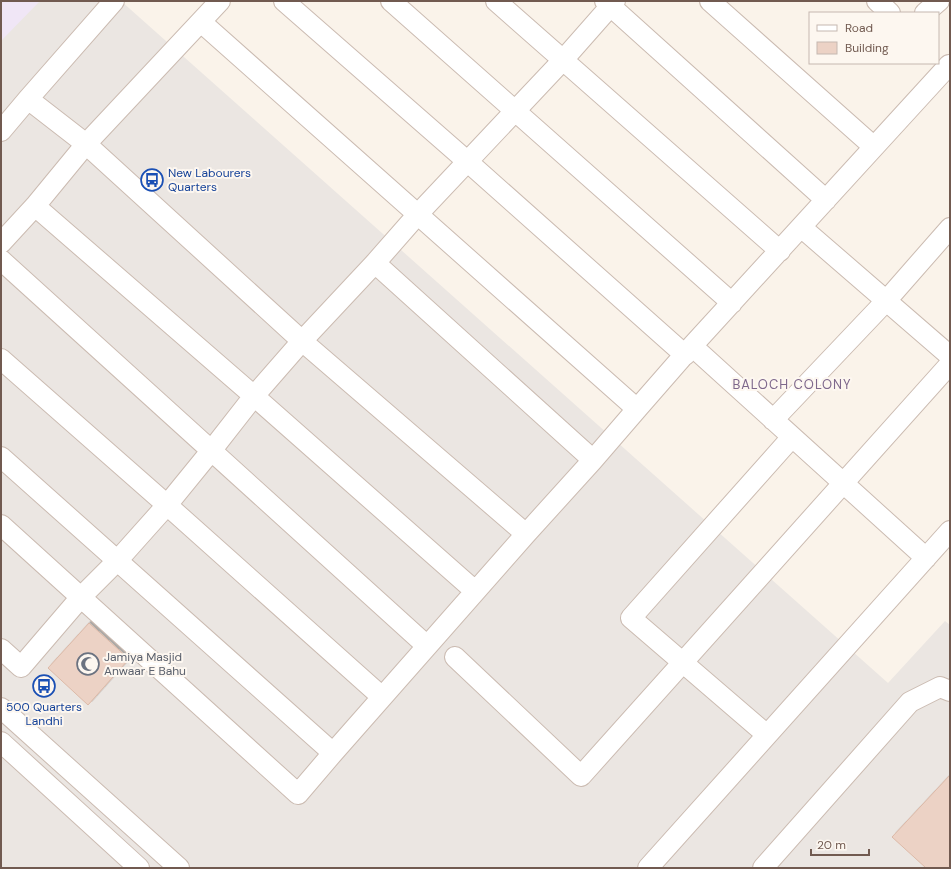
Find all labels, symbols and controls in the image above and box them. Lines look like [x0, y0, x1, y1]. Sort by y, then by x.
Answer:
legend [809, 12, 939, 64]
text: Road [845, 20, 873, 36]
text: Building [845, 40, 889, 56]
place label: New Labourers Quarters [168, 165, 251, 195]
bus stop icon: New Labourers Quarters [139, 167, 165, 193]
district label: BALOCH COLONY [733, 376, 852, 393]
place label: Jamiya Masjid Anwaar E Bahu [104, 649, 186, 679]
mosque icon: Jamiya Masjid Anwaar E Bahu [75, 651, 101, 677]
bus stop icon: 500 Quarters Landhi [31, 673, 57, 699]
place label: 500 Quarters Landhi [6, 699, 82, 729]
scale bar [811, 831, 869, 857]
text: 20 m [817, 837, 846, 853]

